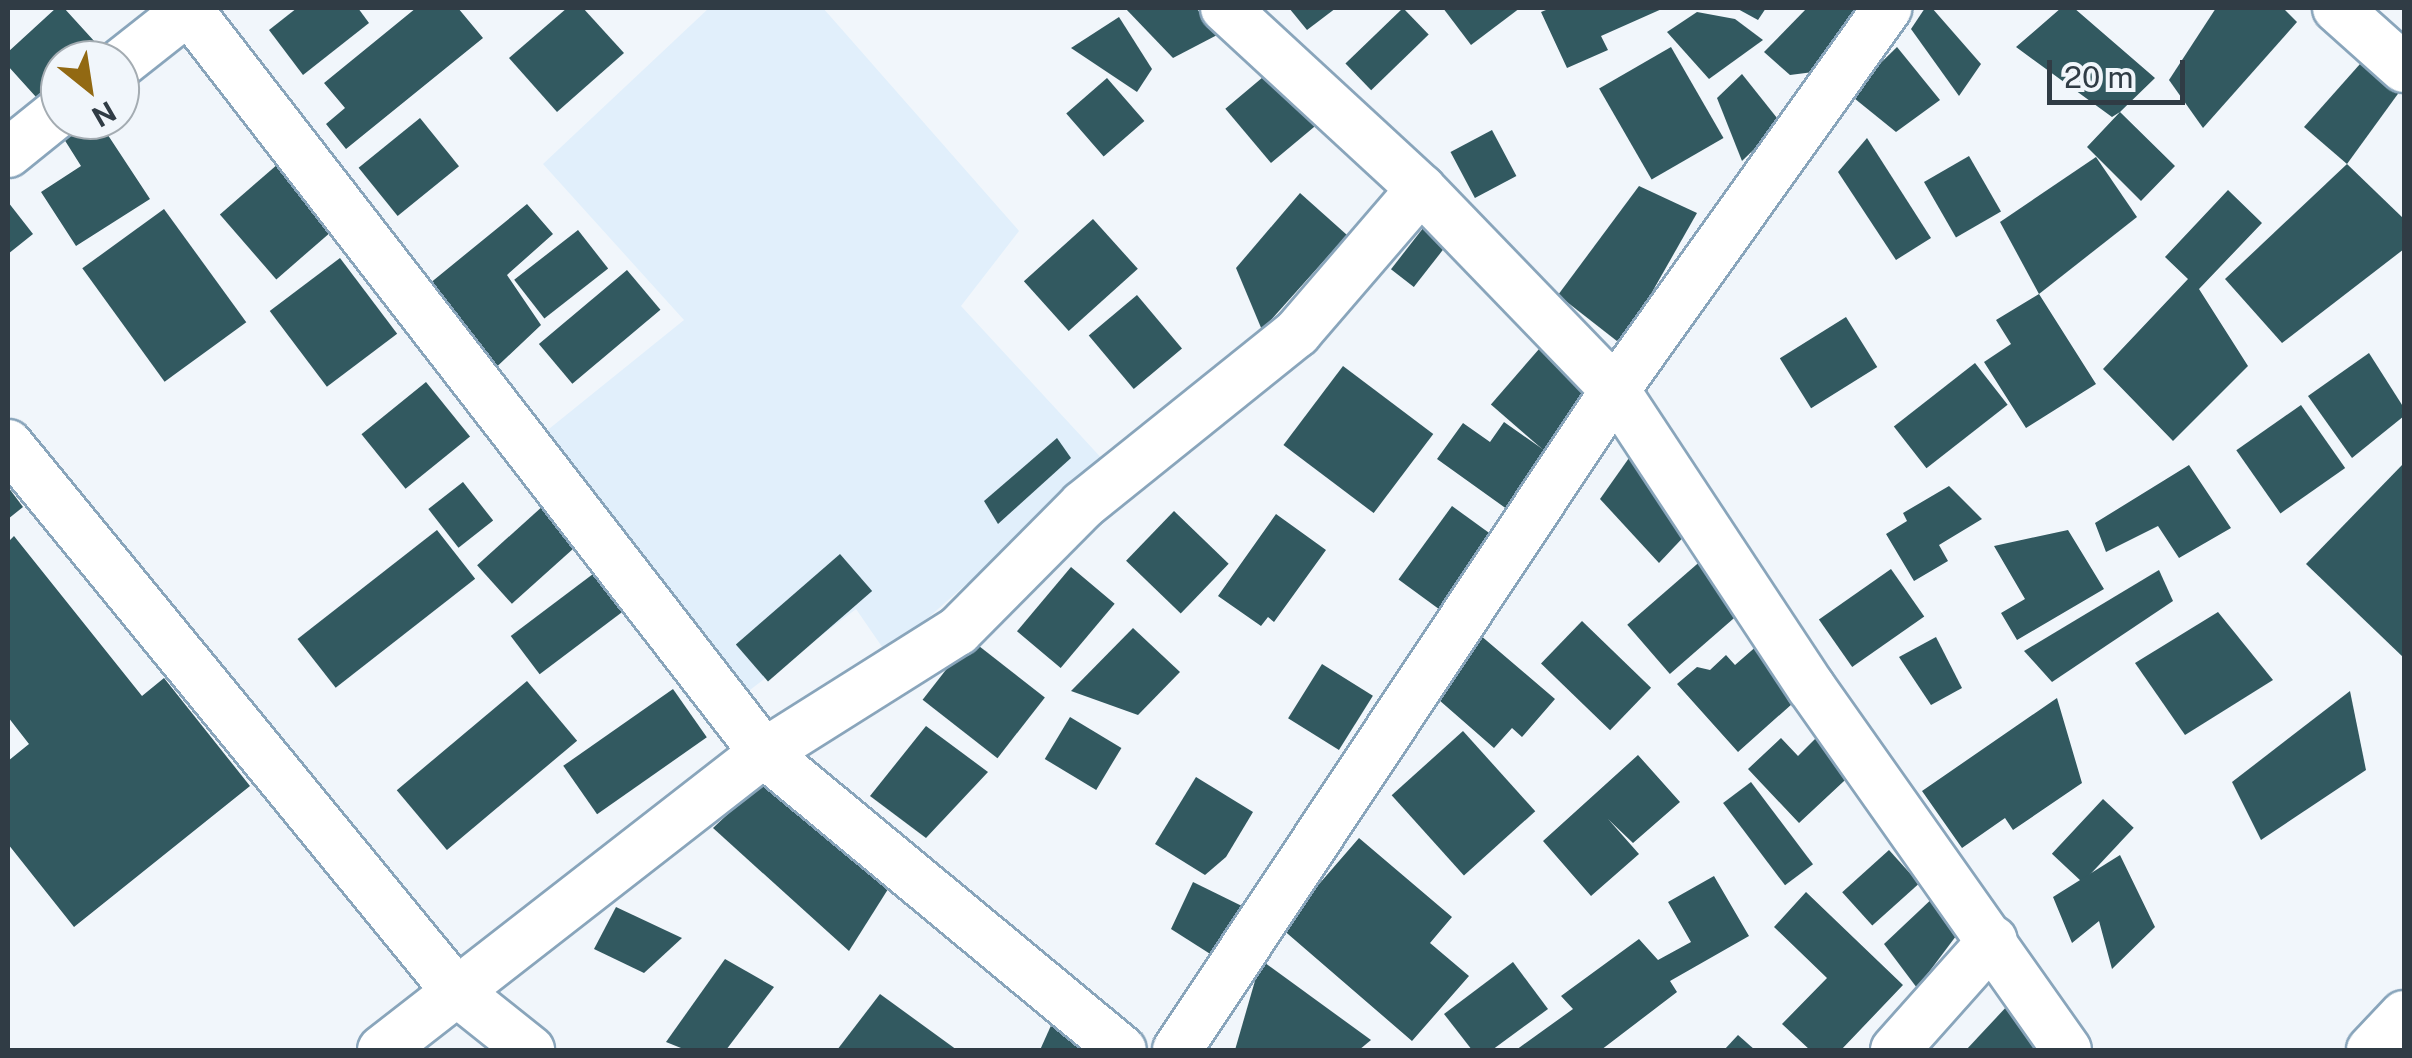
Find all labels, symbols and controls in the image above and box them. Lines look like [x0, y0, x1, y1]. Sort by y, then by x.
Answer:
north arrow [40, 40, 140, 140]
scale bar [2052, 40, 2190, 102]
text: 20 m [2064, 59, 2133, 95]
text: N [87, 95, 122, 134]

